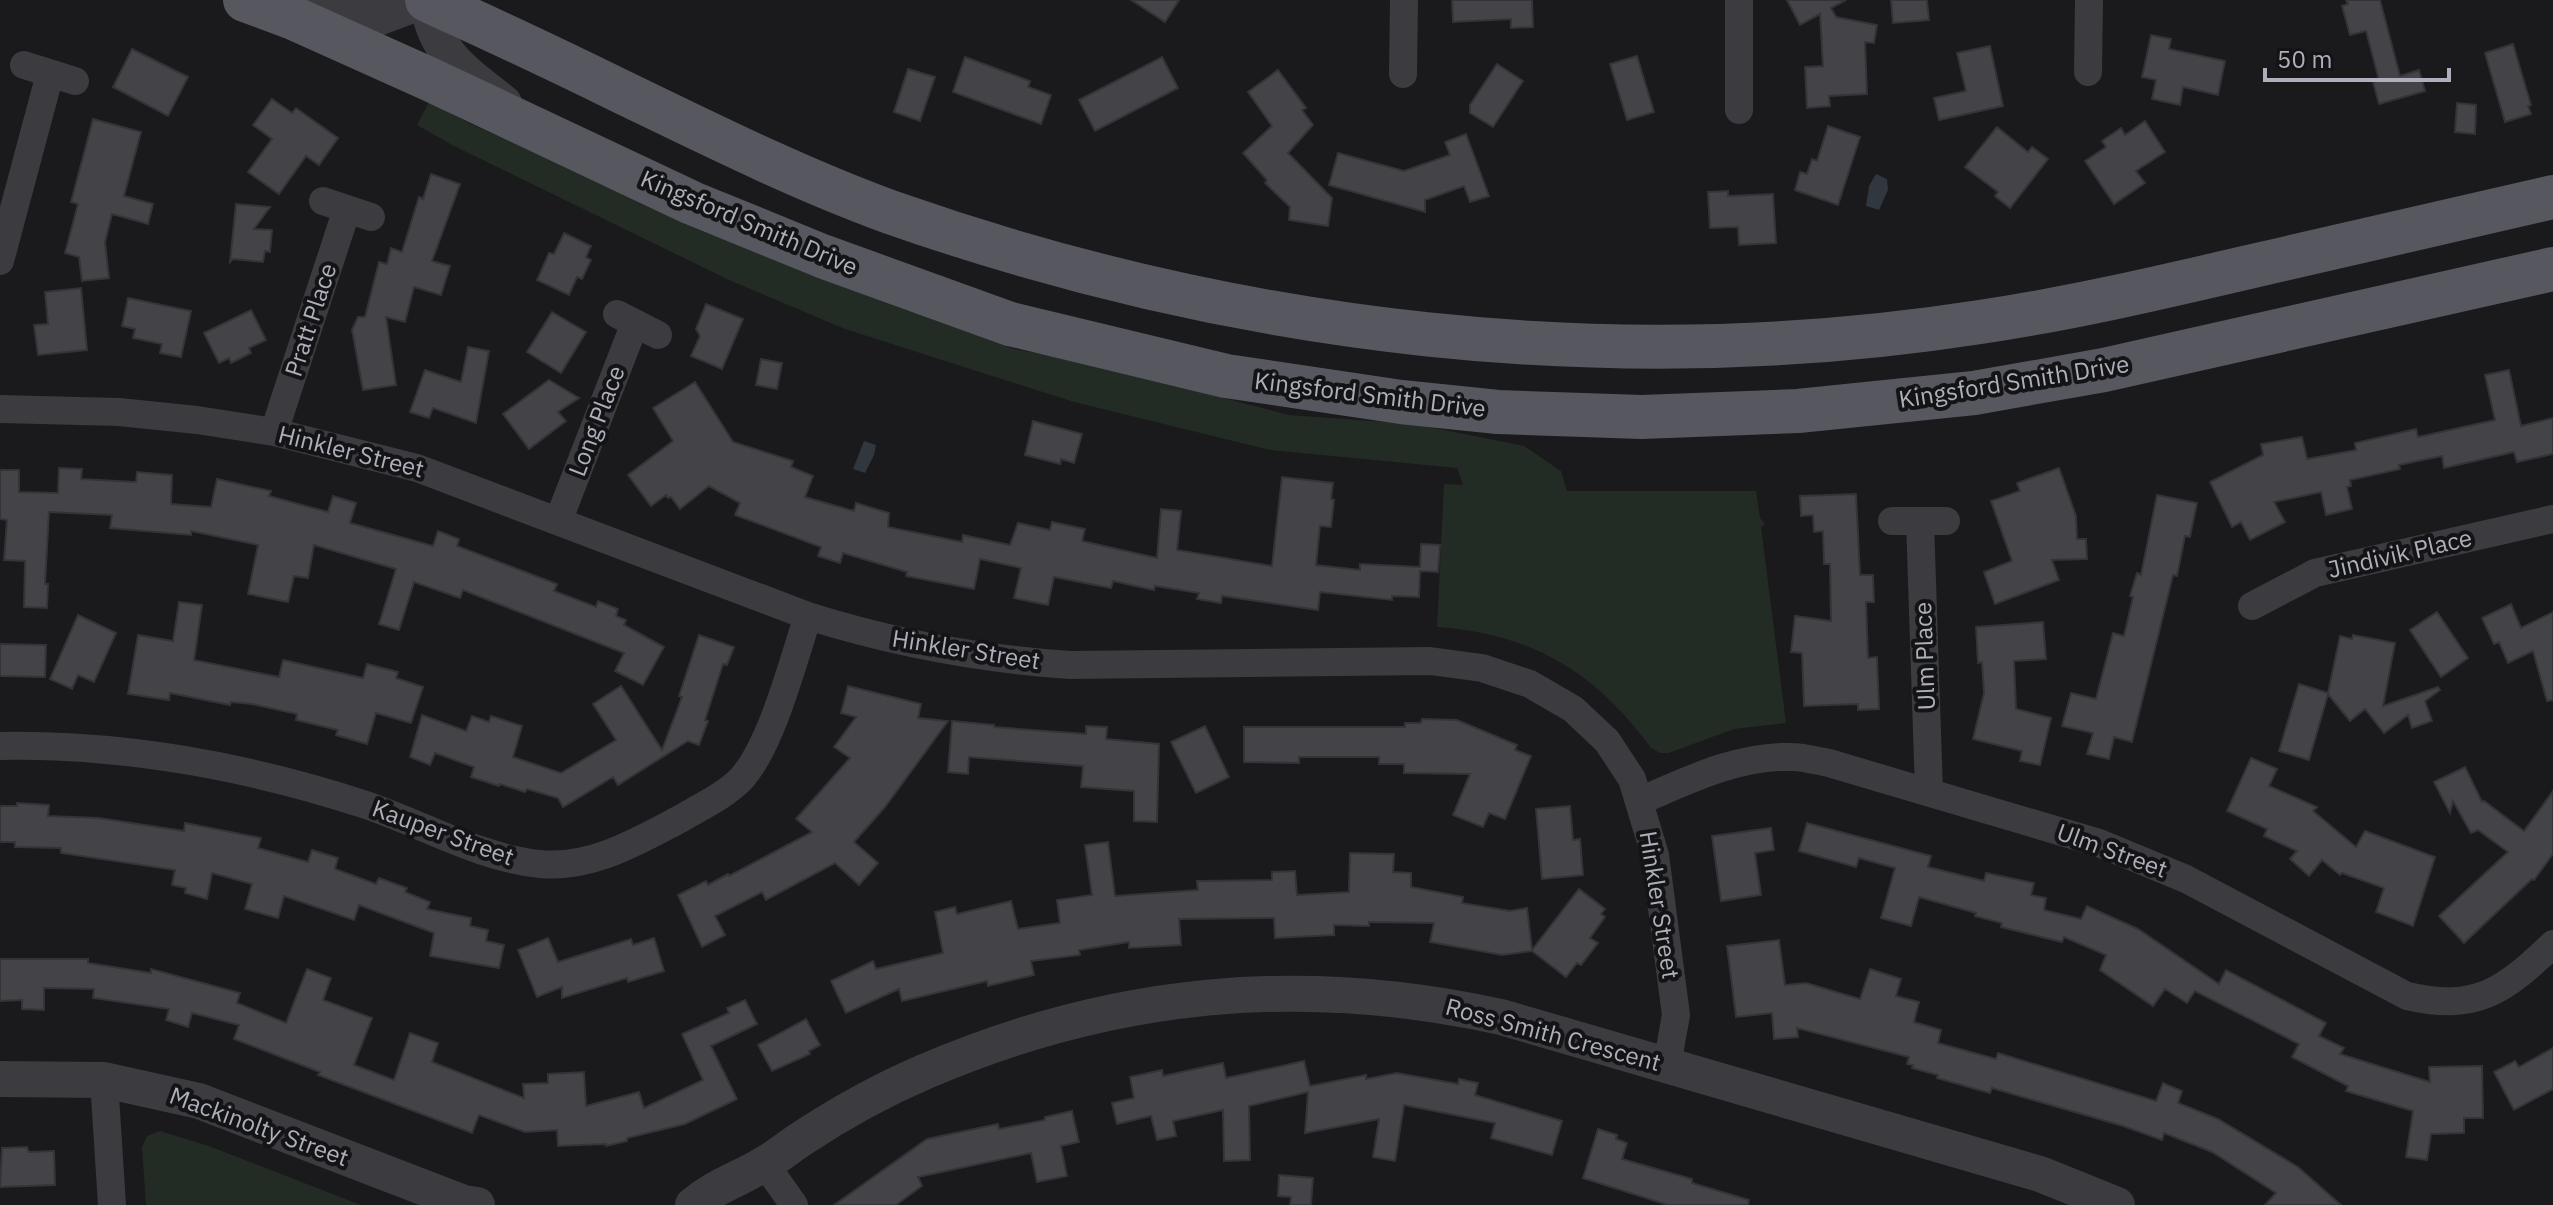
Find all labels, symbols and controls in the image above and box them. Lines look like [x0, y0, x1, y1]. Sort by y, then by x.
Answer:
scale bar [2265, 32, 2449, 82]
text: 50 m [2277, 43, 2332, 75]
street label: Kingsford Smith Drive [636, 162, 863, 282]
street label: Pratt Place [277, 259, 343, 380]
street label: Kingsford Smith Drive [1896, 347, 2131, 415]
street label: Long Place [560, 361, 632, 481]
street label: Kingsford Smith Drive [1253, 364, 1488, 424]
street label: Hinkler Street [275, 417, 428, 485]
street label: Jindivik Place [2325, 521, 2475, 585]
street label: Ulm Place [1906, 601, 1942, 711]
street label: Hinkler Street [890, 622, 1042, 676]
street label: Kauper Street [368, 792, 519, 873]
street label: Ulm Street [2053, 815, 2172, 885]
street label: Hinkler Street [1633, 829, 1687, 981]
street label: Ross Smith Crescent [1442, 990, 1664, 1078]
street label: Mackinolty Street [165, 1079, 353, 1173]

